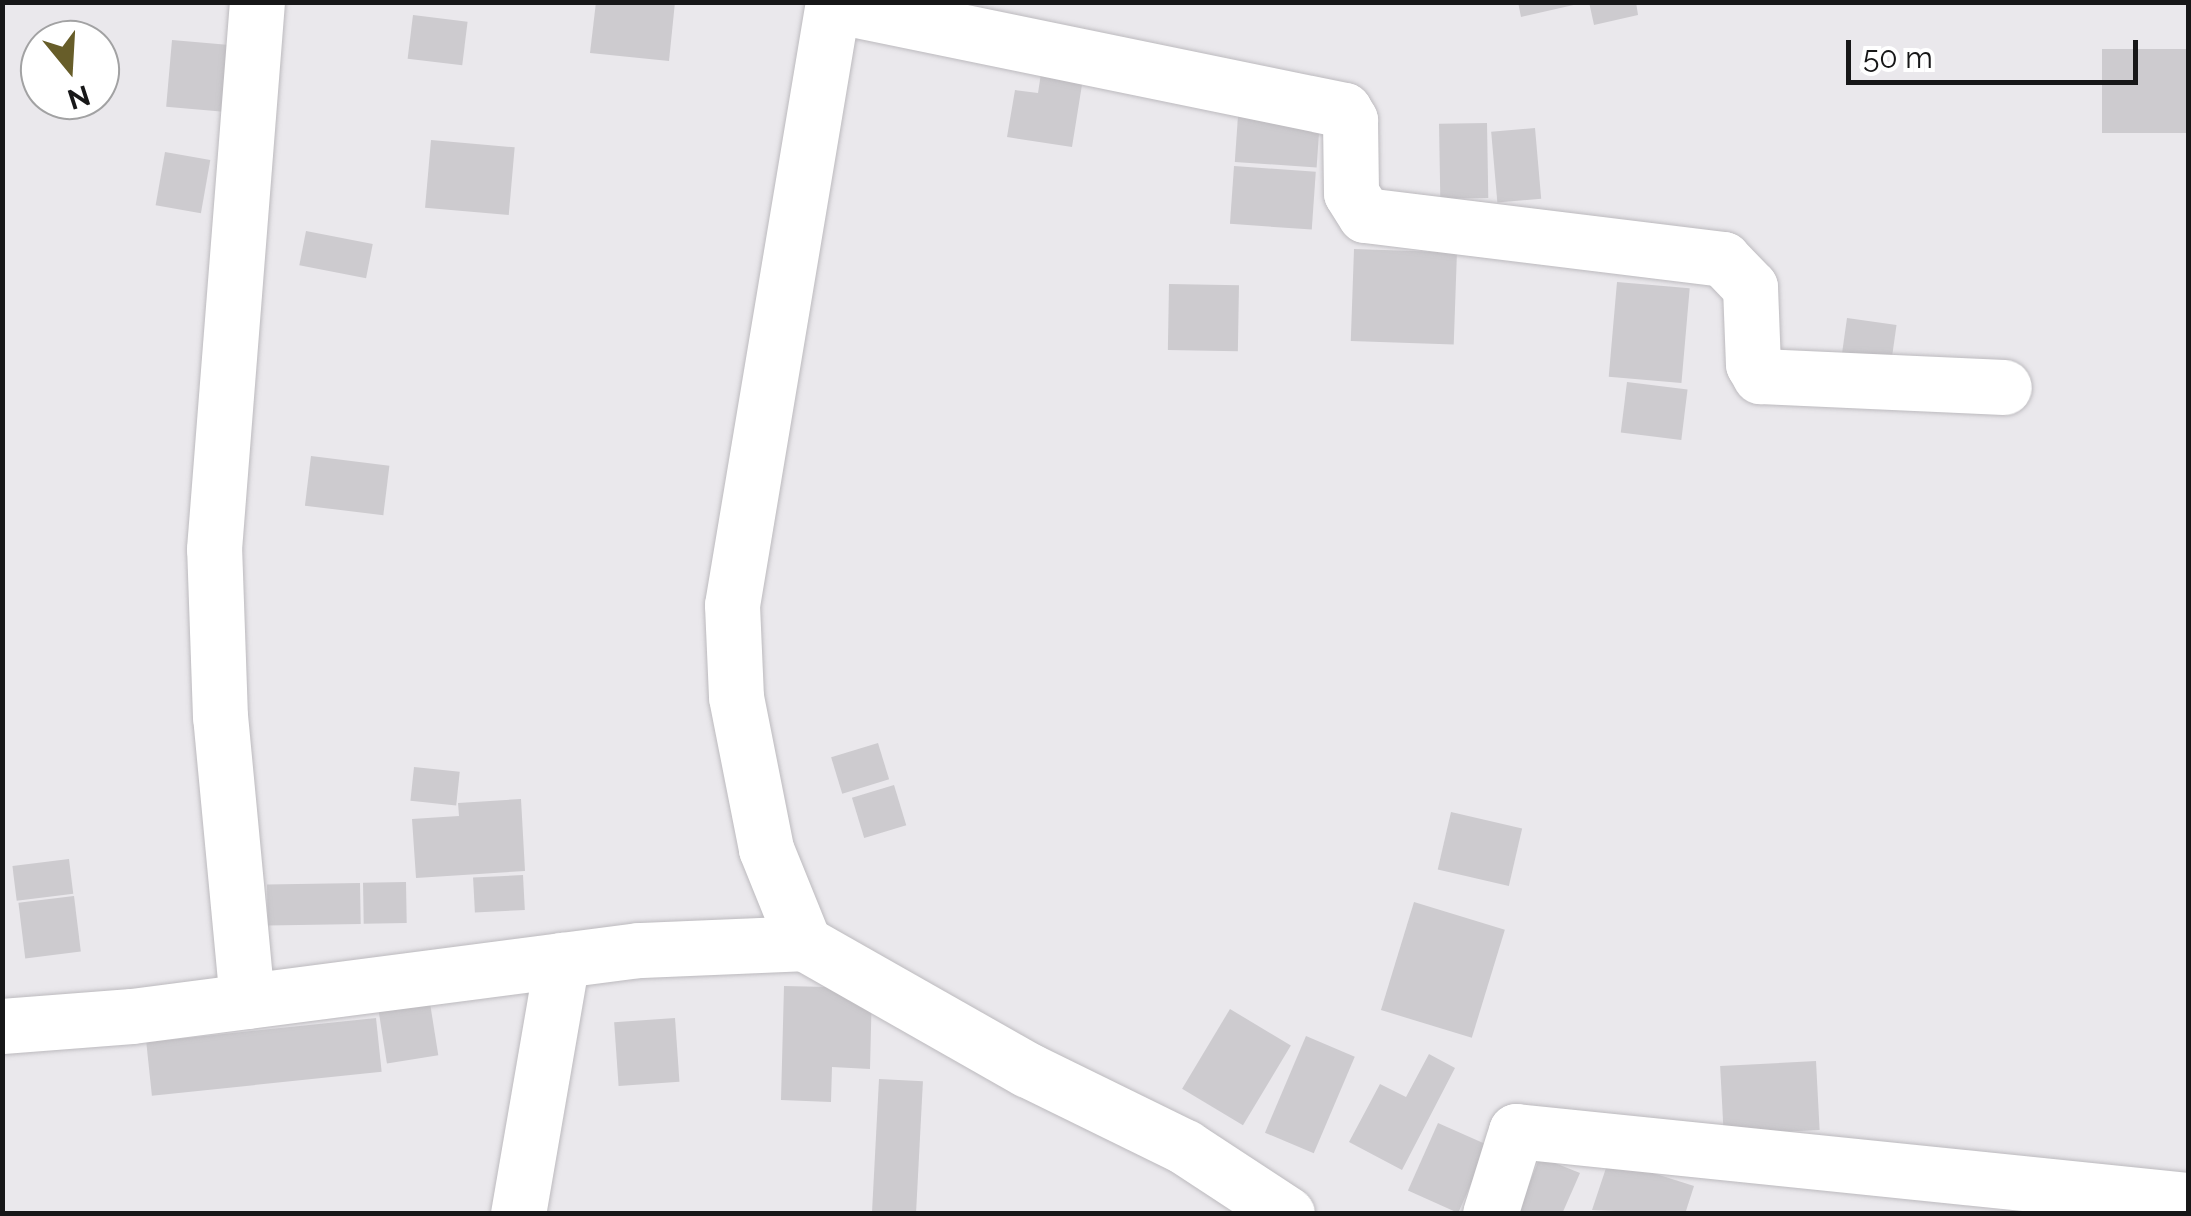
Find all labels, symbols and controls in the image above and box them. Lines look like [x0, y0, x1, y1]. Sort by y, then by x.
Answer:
north arrow [20, 20, 120, 120]
scale bar [1851, 20, 2144, 82]
text: 50 m [1863, 40, 1933, 75]
text: N [64, 78, 94, 116]

